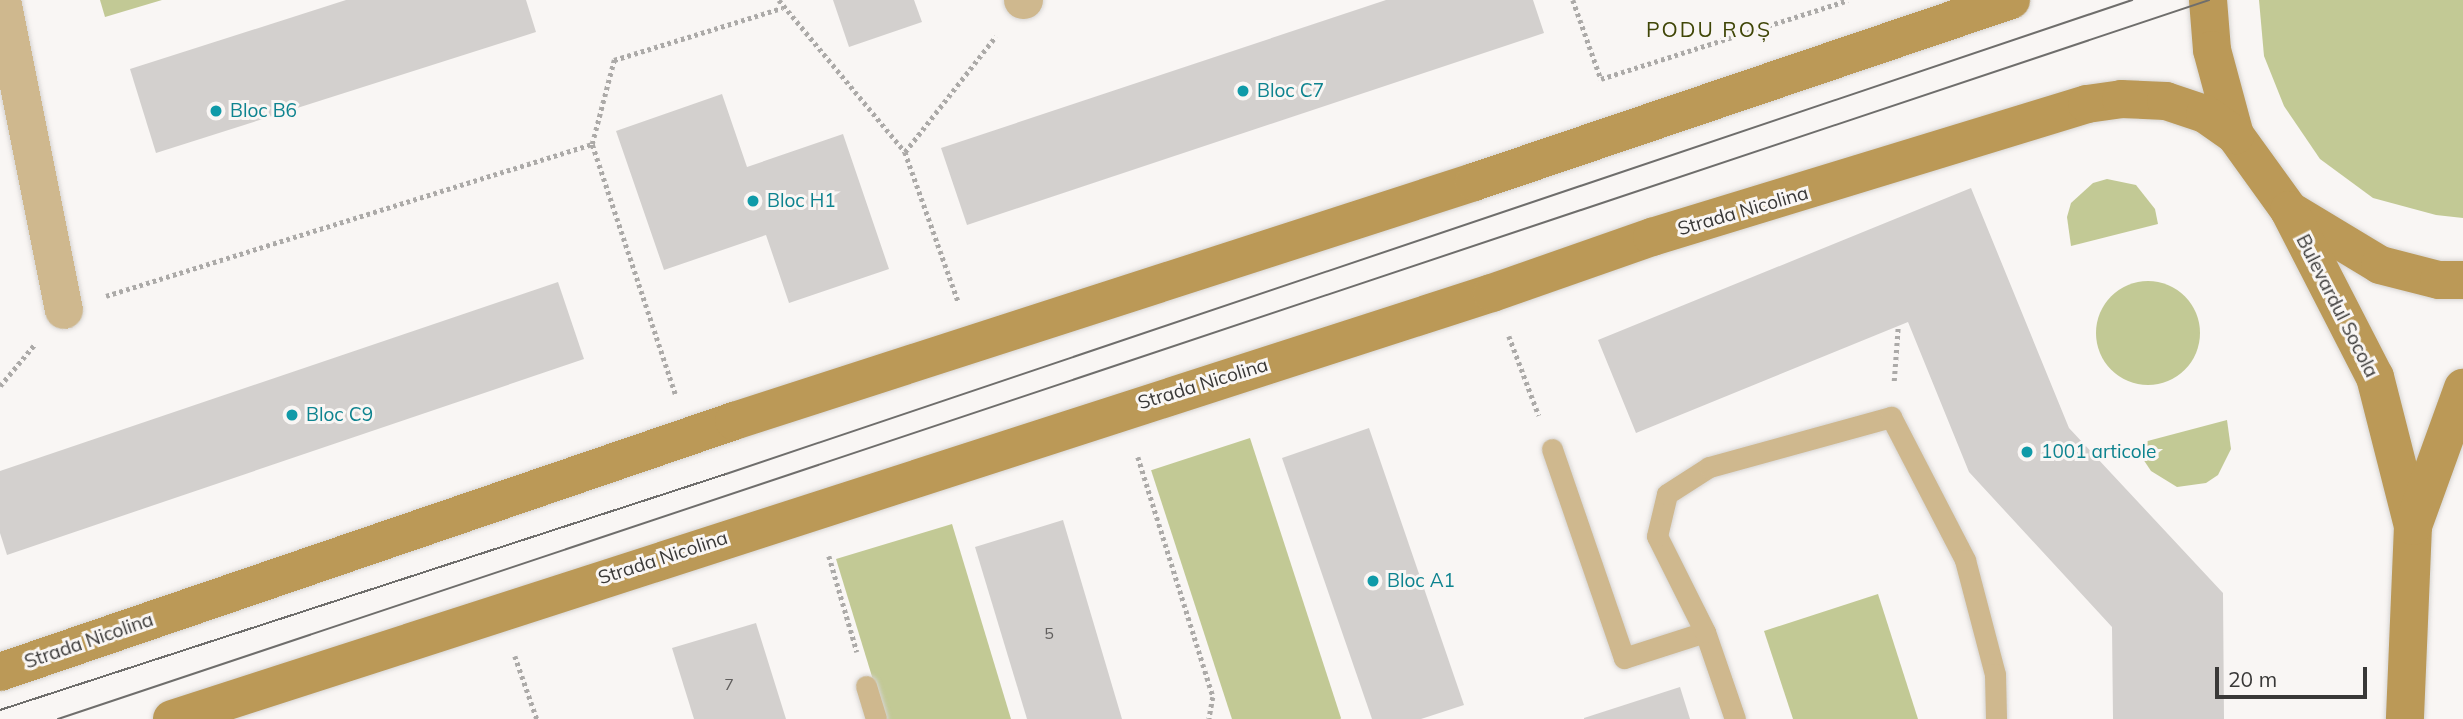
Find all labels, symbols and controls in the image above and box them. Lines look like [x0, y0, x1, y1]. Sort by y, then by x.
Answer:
district label: PODU ROȘ [1647, 16, 1771, 42]
place label: Bloc C7 [1257, 80, 1324, 102]
marker: Bloc C7 [1235, 83, 1251, 99]
place label: Bloc B6 [230, 100, 297, 122]
marker: Bloc B6 [208, 103, 224, 119]
street label: Strada Nicolina [1675, 181, 1811, 241]
place label: Bloc H1 [767, 190, 836, 212]
marker: Bloc H1 [745, 193, 761, 209]
street label: Bulevardul Socola [2291, 231, 2383, 381]
street label: Strada Nicolina [1135, 353, 1271, 415]
place label: Bloc C9 [306, 404, 373, 426]
marker: Bloc C9 [284, 407, 300, 423]
place label: 1001 articole [2041, 441, 2156, 463]
marker: 1001 articole [2019, 444, 2035, 460]
street label: Strada Nicolina [595, 526, 731, 590]
place label: Bloc A1 [1387, 570, 1455, 592]
marker: Bloc A1 [1365, 573, 1381, 589]
street label: Strada Nicolina [22, 608, 156, 674]
house number: 5 [1044, 623, 1054, 643]
scale bar [2218, 652, 2370, 696]
text: 20 m [2228, 666, 2277, 692]
house number: 7 [724, 674, 734, 694]

